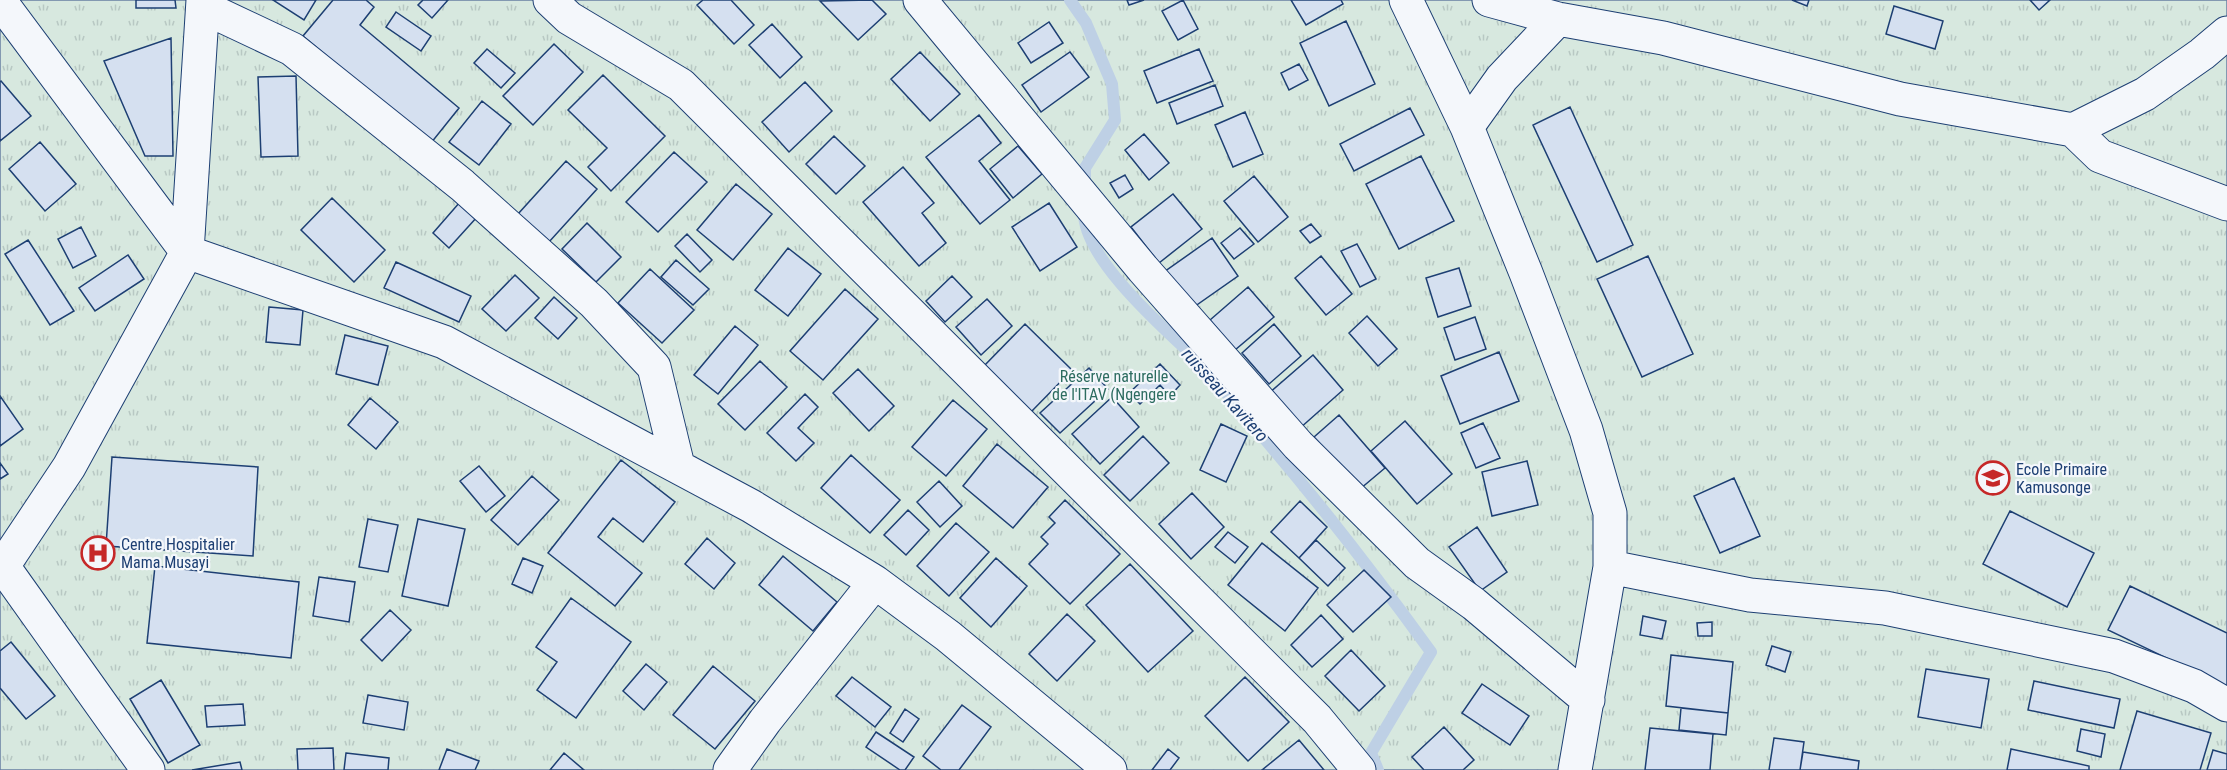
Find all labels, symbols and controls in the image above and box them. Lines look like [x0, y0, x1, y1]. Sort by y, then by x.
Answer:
water label: ruisseau Kavitero [1178, 343, 1273, 446]
park label: Réserve naturelle de l'ITAV (Ngengere [1052, 367, 1176, 404]
school or university icon: Ecole Primaire Kamusonge [1975, 460, 2011, 496]
place label: Ecole Primaire Kamusonge [2016, 460, 2107, 497]
hospital icon: Centre Hospitalier Mama Musayi [80, 535, 116, 571]
place label: Centre Hospitalier Mama Musayi [121, 535, 235, 572]

